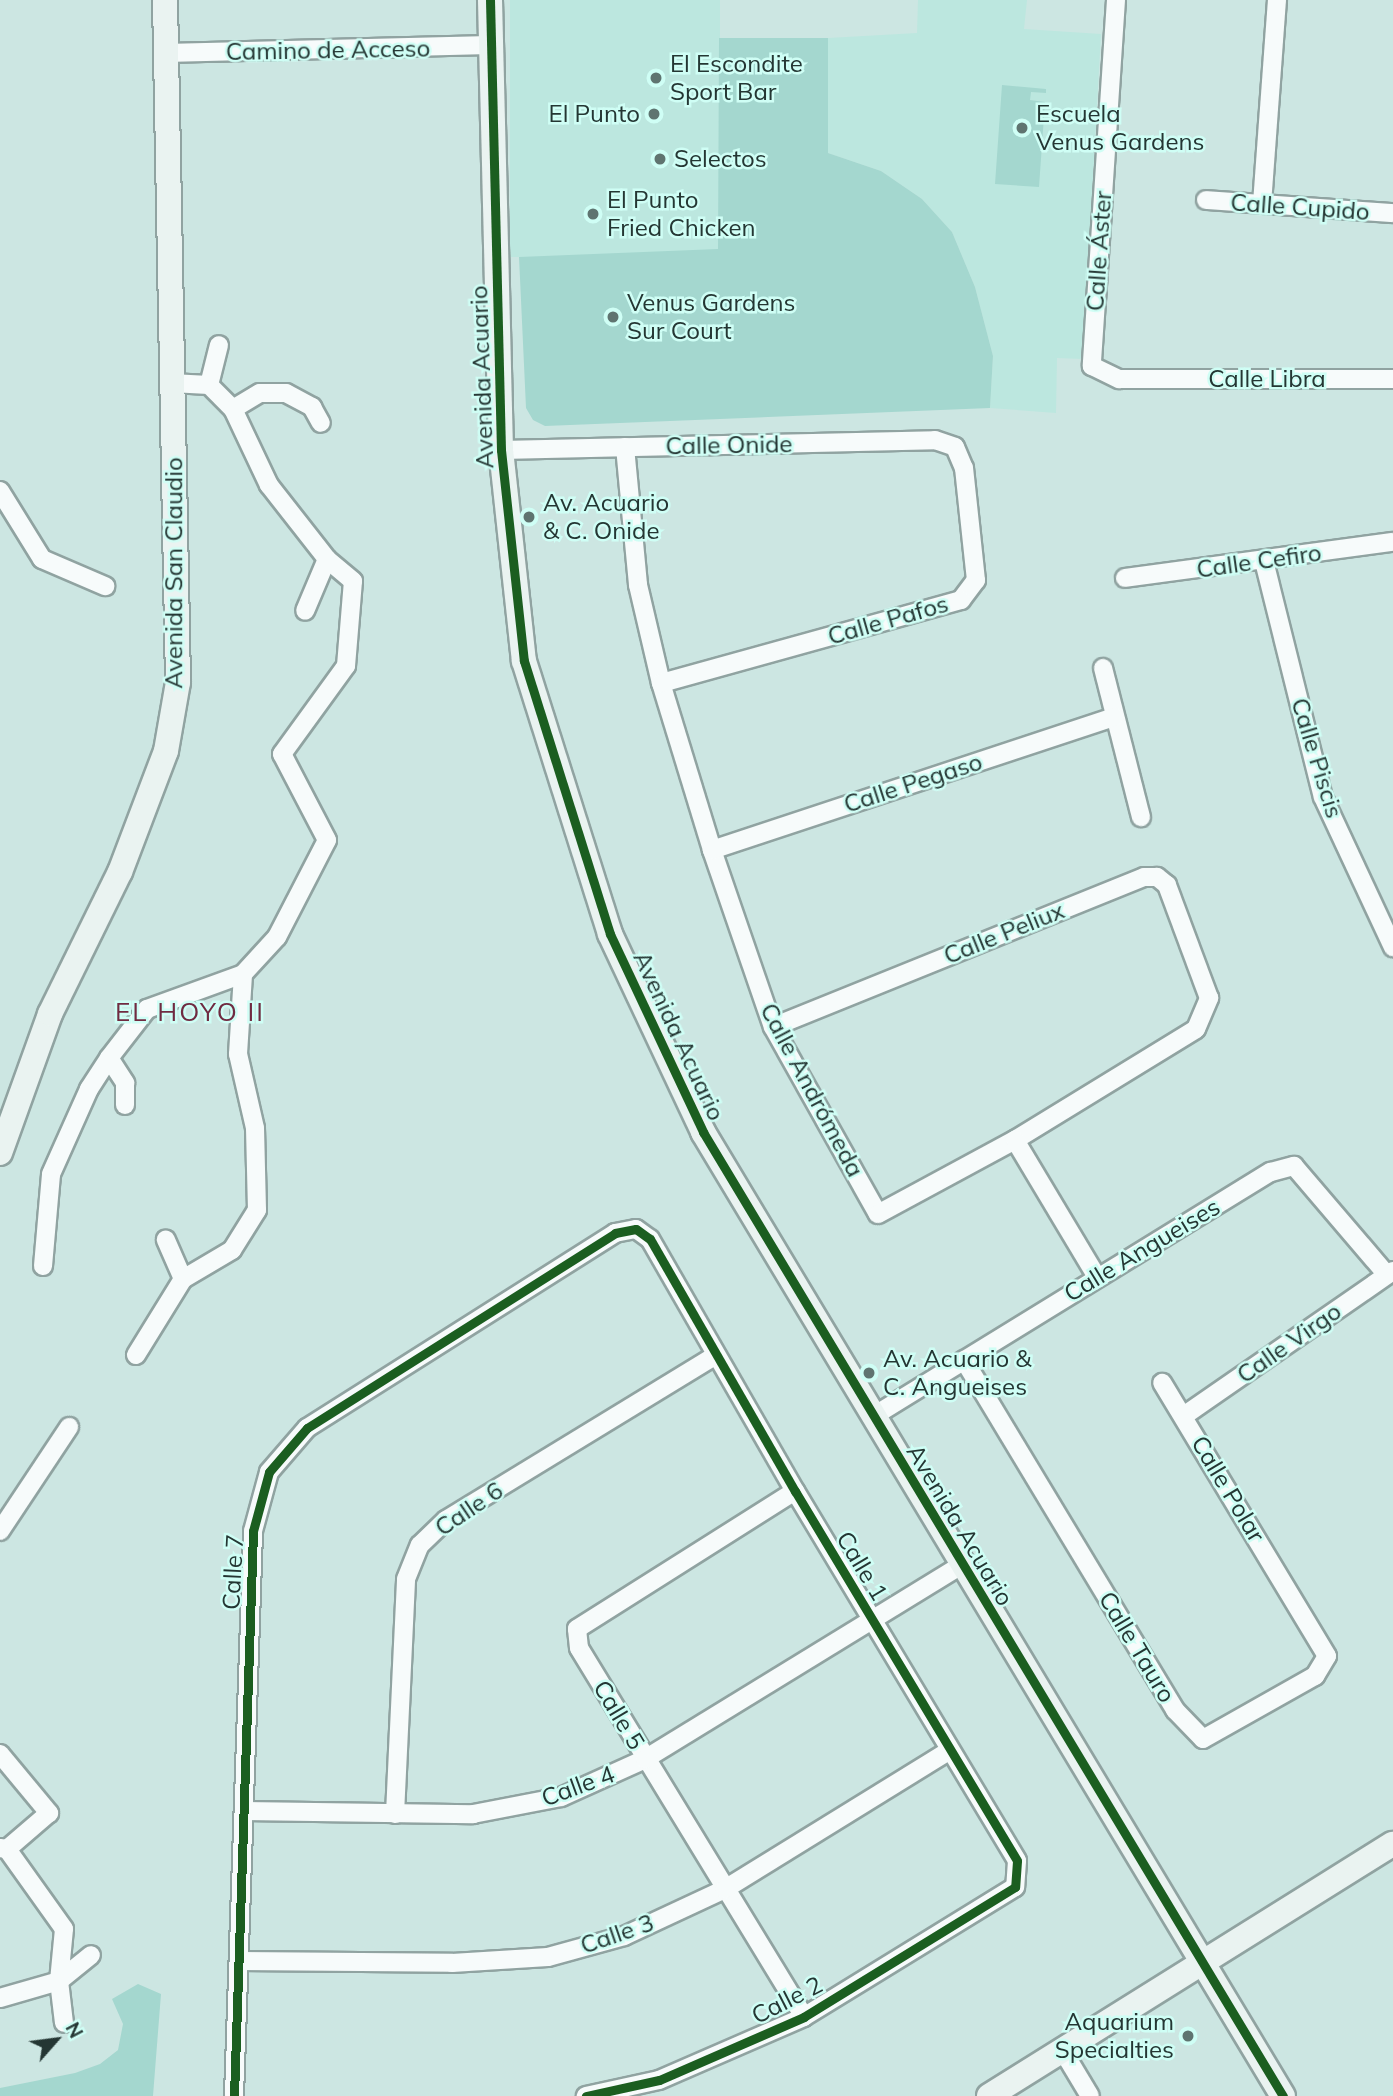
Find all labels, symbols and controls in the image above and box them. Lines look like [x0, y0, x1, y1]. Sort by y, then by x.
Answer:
street label: Camino de Acceso [226, 34, 430, 66]
place label: El Escondite Sport Bar [670, 50, 803, 106]
marker: El Escondite Sport Bar [648, 70, 664, 86]
place label: El Punto [549, 100, 640, 128]
place label: Escuela Venus Gardens [1036, 100, 1204, 156]
marker: El Punto [646, 106, 662, 122]
marker: Escuela Venus Gardens [1014, 120, 1030, 136]
place label: Selectos [674, 145, 767, 173]
marker: Selectos [652, 151, 668, 167]
place label: El Punto Fried Chicken [607, 186, 756, 242]
street label: Calle Cupido [1229, 188, 1371, 226]
street label: Calle Áster [1080, 190, 1118, 312]
marker: El Punto Fried Chicken [585, 206, 601, 222]
street label: Avenida Acuario [464, 285, 500, 469]
place label: Venus Gardens Sur Court [627, 289, 795, 345]
marker: Venus Gardens Sur Court [605, 309, 621, 325]
street label: Calle Libra [1208, 365, 1326, 393]
street label: Calle Onide [665, 429, 793, 461]
street label: Avenida San Claudio [160, 457, 188, 689]
place label: Av. Acuario & C. Onide [543, 489, 669, 545]
marker: Av. Acuario & C. Onide [521, 509, 537, 525]
street label: Calle Cefiro [1195, 538, 1323, 584]
street label: Calle Pafos [824, 589, 952, 651]
street label: Calle Piscis [1285, 695, 1349, 821]
street label: Calle Pegaso [840, 747, 986, 819]
street label: Calle Peliux [940, 896, 1068, 970]
street label: Avenida Acuario [627, 947, 731, 1125]
district label: EL HOYO II [116, 996, 264, 1028]
street label: Calle Andrómeda [754, 998, 870, 1182]
street label: Calle Angueises [1059, 1192, 1225, 1308]
street label: Calle Virgo [1231, 1297, 1347, 1389]
place label: Av. Acuario & C. Angueises [883, 1345, 1031, 1401]
marker: Av. Acuario & C. Angueises [861, 1365, 877, 1381]
street label: Calle Polar [1185, 1431, 1271, 1547]
street label: Avenida Acuario [900, 1439, 1020, 1611]
street label: Calle 6 [430, 1476, 508, 1542]
street label: Calle 1 [830, 1526, 894, 1606]
street label: Calle 7 [217, 1534, 249, 1610]
street label: Calle Tauro [1093, 1586, 1181, 1708]
street label: Calle 5 [587, 1675, 651, 1755]
street label: Calle 4 [538, 1760, 618, 1812]
street label: Calle 3 [577, 1908, 657, 1960]
street label: Calle 2 [747, 1970, 827, 2030]
north arrow [21, 2005, 91, 2075]
place label: Aquarium Specialties [1055, 2008, 1174, 2064]
text: N [61, 2018, 89, 2042]
marker: Aquarium Specialties [1180, 2028, 1196, 2044]

